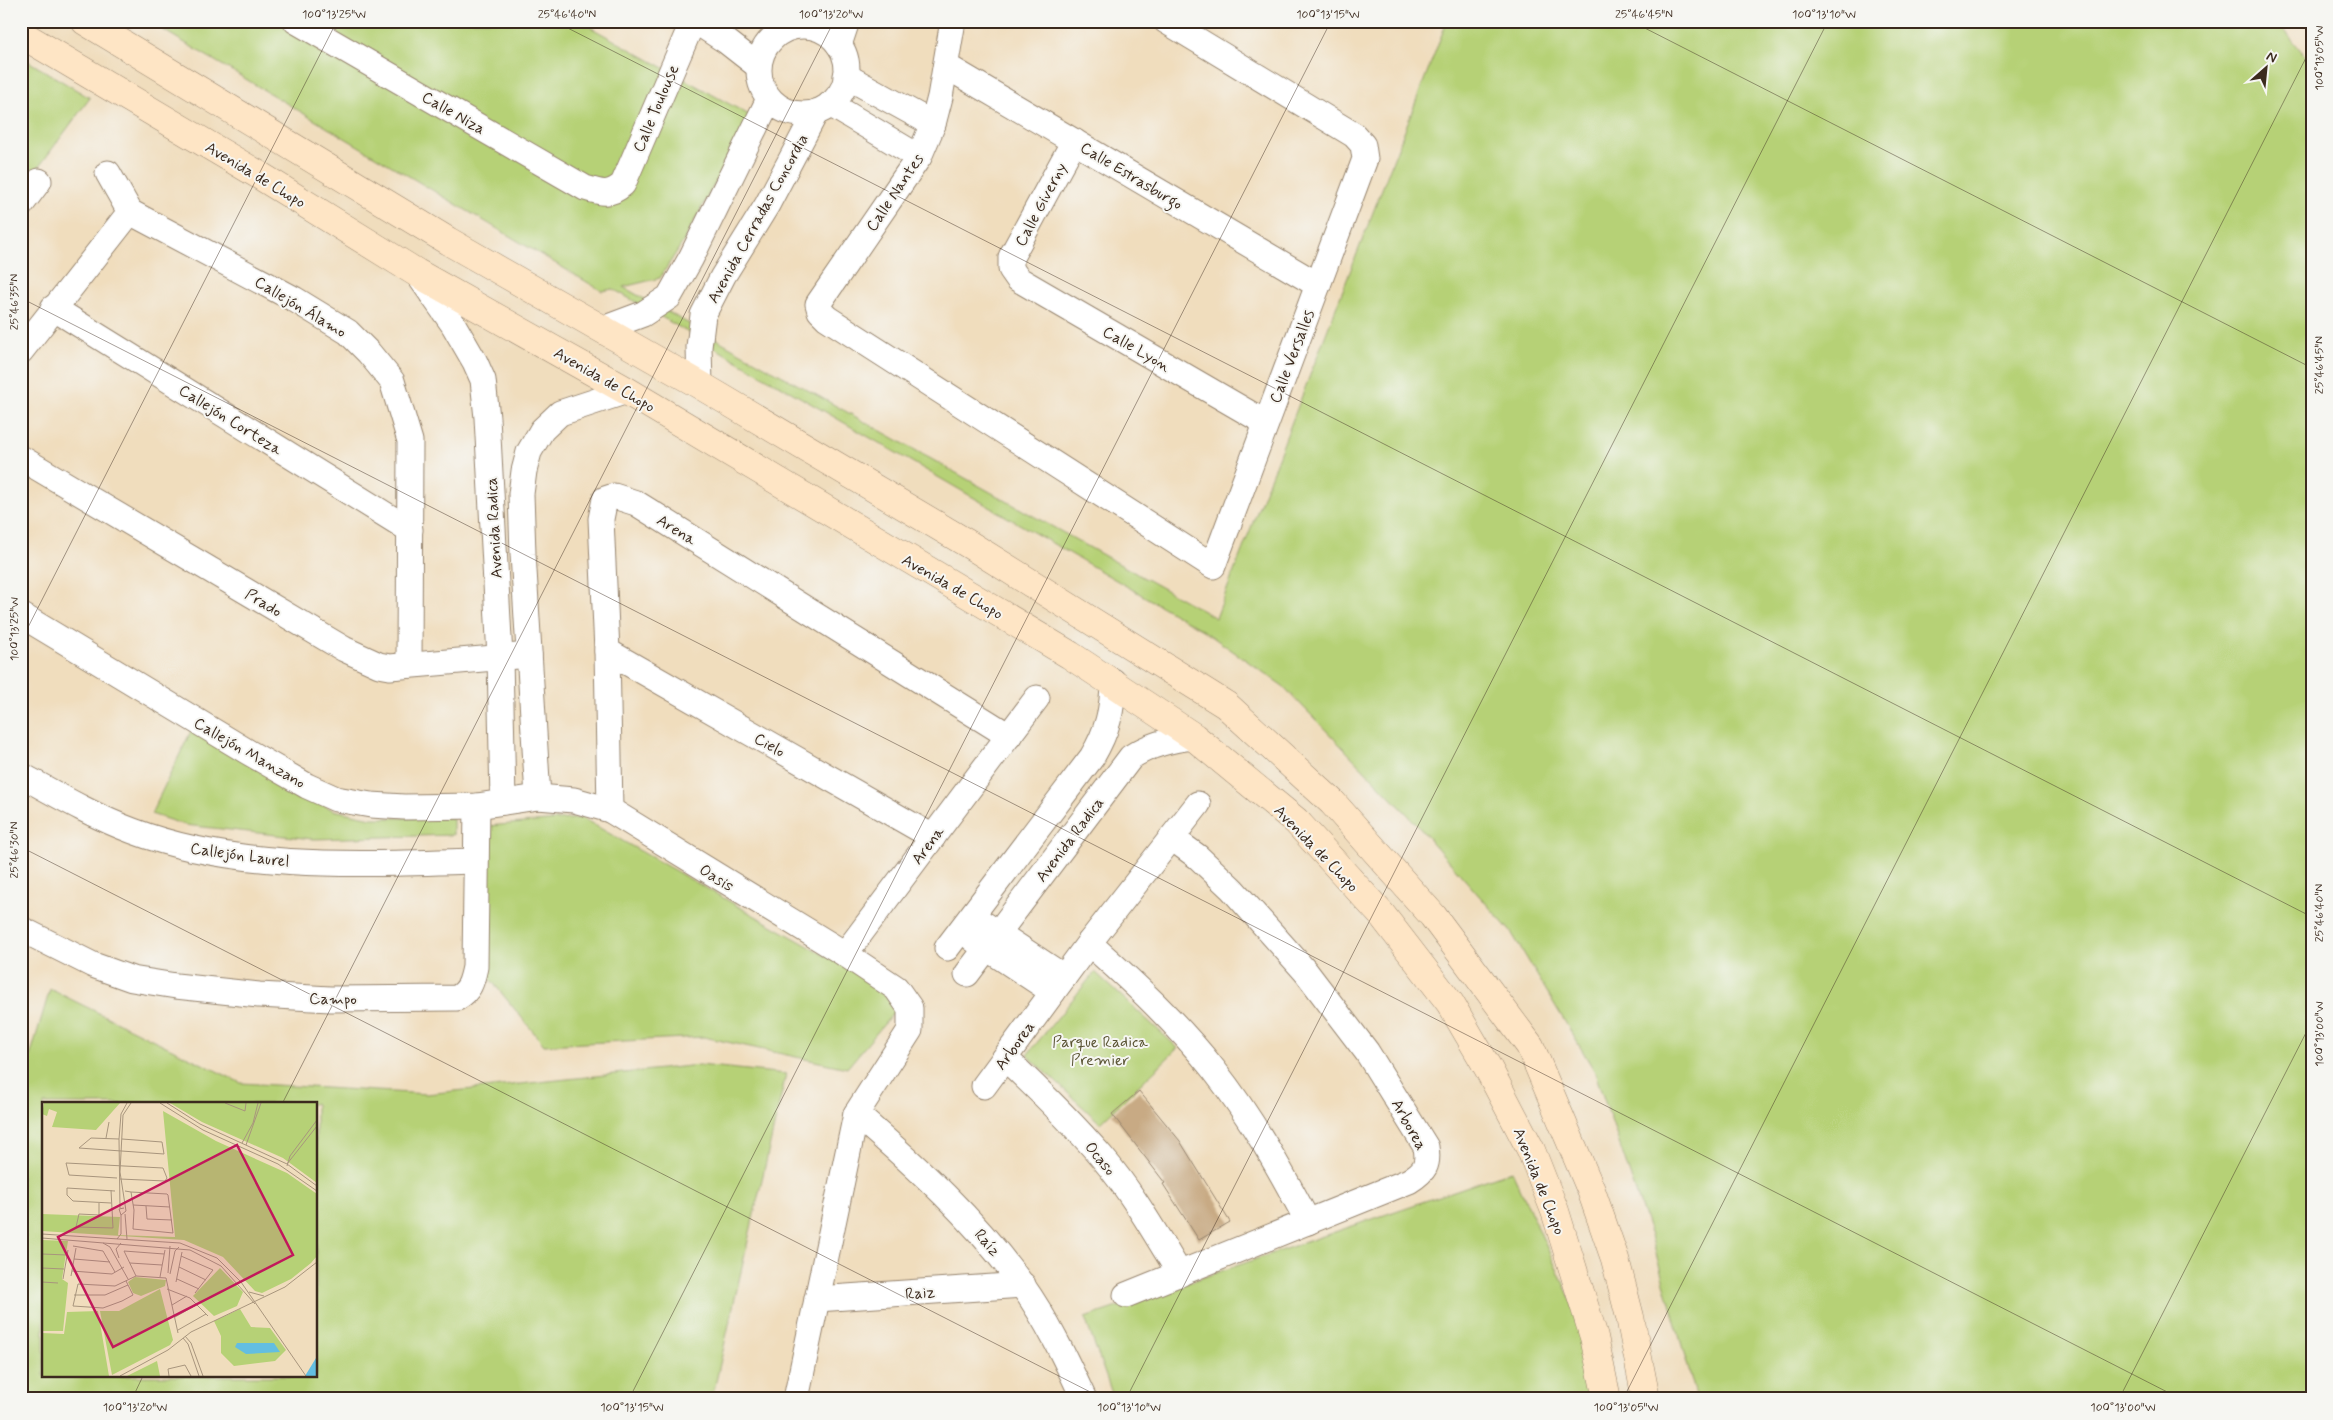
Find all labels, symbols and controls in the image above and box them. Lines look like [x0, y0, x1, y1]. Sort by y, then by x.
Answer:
text: 100°13'25"W [302, 7, 366, 23]
text: 25°46'40"N [538, 7, 596, 23]
text: 100°13'20"W [799, 7, 863, 23]
text: 100°13'15"W [1296, 7, 1360, 23]
text: 25°46'45"N [1615, 7, 1673, 23]
text: 100°13'10"W [1792, 7, 1856, 23]
text: 100°13'05"W [2312, 25, 2328, 90]
north arrow [2240, 42, 2290, 92]
text: N [2263, 47, 2280, 67]
street label: Calle Toulouse [628, 61, 684, 156]
street label: Calle Niza [418, 87, 489, 140]
street label: Avenida Cerradas Concordia [703, 130, 814, 307]
street label: Avenida de Chopo [201, 137, 309, 214]
street label: Calle Estrasburgo [1076, 137, 1186, 216]
street label: Calle Nantes [861, 150, 929, 236]
street label: Calle Giverny [1010, 159, 1072, 250]
street label: Callejón Álamo [250, 272, 350, 343]
text: 25°46'35"N [7, 274, 23, 330]
street label: Calle Versalles [1265, 307, 1320, 406]
street label: Calle Lyon [1099, 321, 1174, 377]
text: 25°46'45"N [2312, 336, 2328, 394]
street label: Avenida de Chopo [550, 343, 659, 418]
street label: Callejón Corteza [175, 380, 286, 461]
street label: Avenida Radica [481, 477, 508, 579]
street label: Arena [653, 510, 700, 551]
street label: Avenida de Chopo [898, 550, 1007, 625]
street label: Prado [241, 584, 285, 622]
text: 100°13'25"W [7, 597, 23, 661]
street label: Callejón Manzano [190, 713, 309, 794]
street label: Cielo [750, 728, 788, 762]
street label: Avenida Radica [1031, 793, 1109, 887]
street label: Avenida de Chopo [1269, 801, 1363, 897]
text: 25°46'30"N [7, 821, 23, 879]
street label: Arena [907, 822, 950, 869]
street label: Callejón Laurel [189, 838, 291, 873]
street label: Oasis [695, 860, 737, 897]
text: 25°46'40"N [2312, 884, 2328, 942]
street label: Campo [309, 989, 357, 1010]
text: 100°13'00"W [2312, 1001, 2328, 1067]
street label: Arborea [990, 1017, 1040, 1074]
park label: Parque Radica Premier [1052, 1032, 1148, 1071]
street label: Arborea [1386, 1095, 1431, 1154]
inset map [42, 1102, 318, 1378]
street label: Avenida de Chopo [1508, 1125, 1570, 1238]
street label: Ocaso [1080, 1137, 1120, 1180]
street label: Raíz [969, 1225, 1005, 1261]
street label: Raiz [904, 1282, 936, 1305]
text: 100°13'20"W [103, 1400, 167, 1416]
text: 100°13'15"W [600, 1400, 664, 1416]
text: 100°13'10"W [1097, 1400, 1161, 1416]
text: 100°13'05"W [1594, 1400, 1659, 1416]
text: 100°13'00"W [2090, 1400, 2156, 1416]

